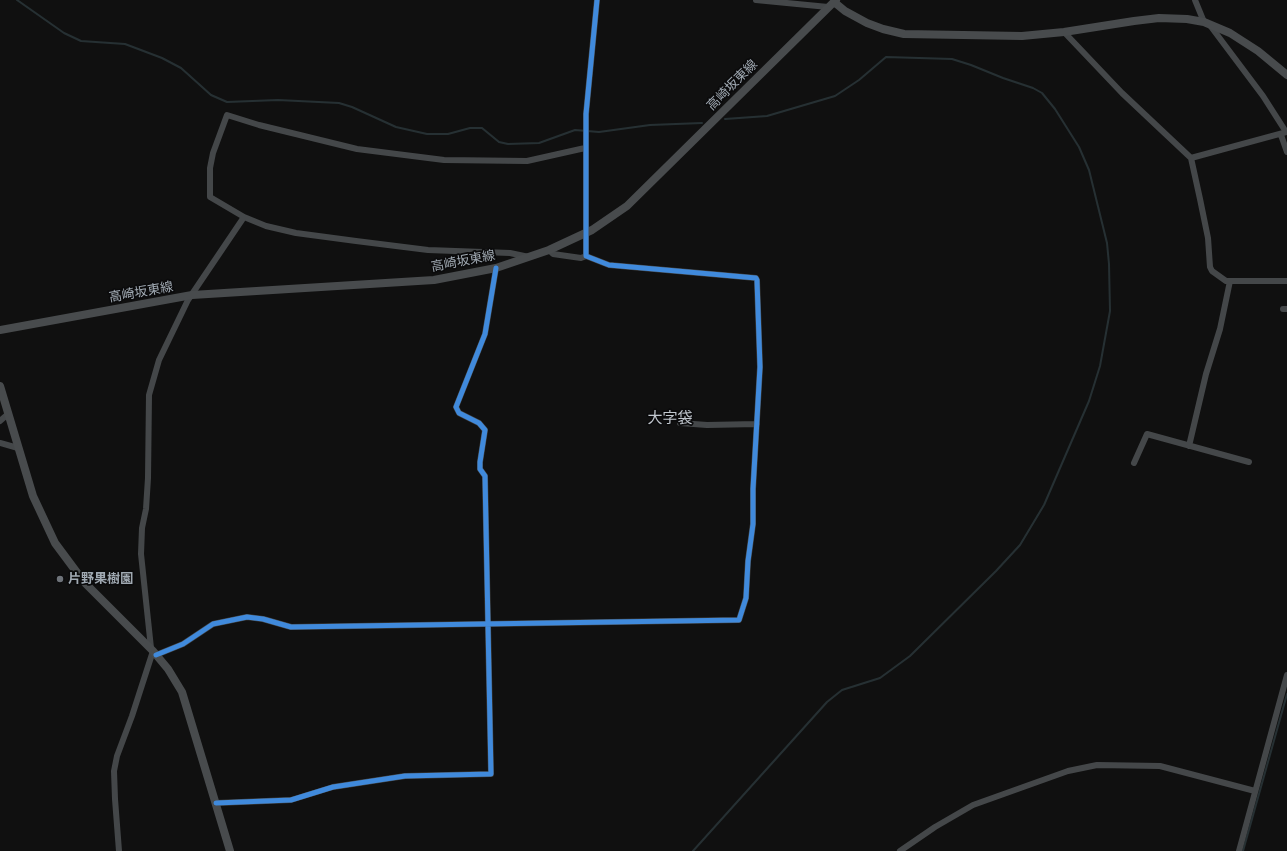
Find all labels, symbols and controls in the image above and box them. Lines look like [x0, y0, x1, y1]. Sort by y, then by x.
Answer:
street label: 高崎坂東線 [704, 57, 760, 113]
street label: 高崎坂東線 [430, 247, 496, 275]
street label: 高崎坂東線 [108, 279, 174, 305]
district label: 大字袋 [648, 409, 692, 427]
place label: 片野果樹園 [68, 571, 133, 587]
marker: 片野果樹園 [55, 574, 65, 584]

